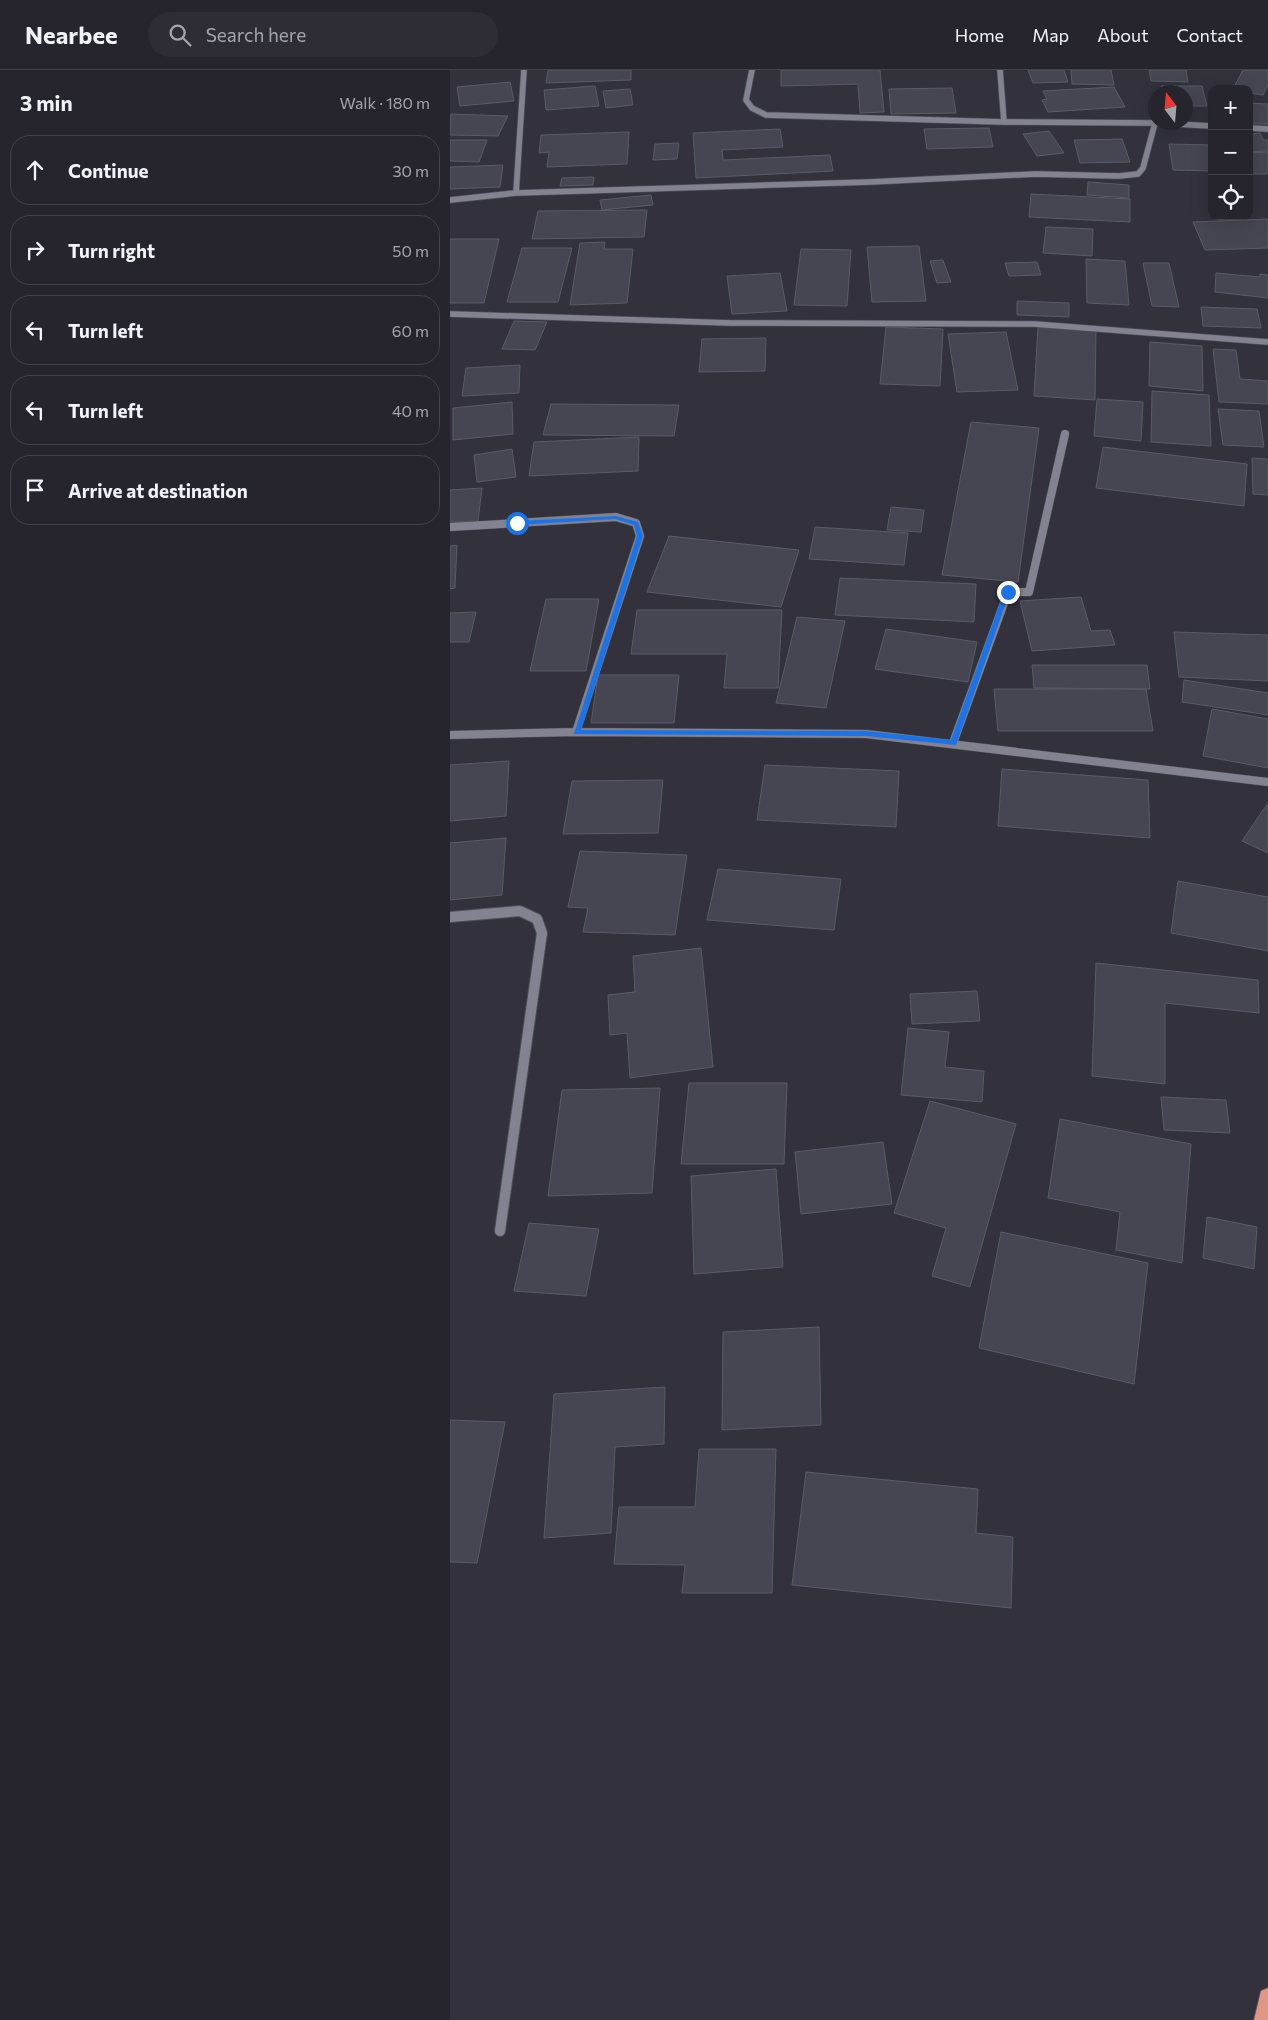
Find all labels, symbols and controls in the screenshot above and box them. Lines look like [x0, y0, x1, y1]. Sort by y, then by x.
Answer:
search box [148, 12, 498, 57]
text: Nearbee [25, 20, 118, 49]
icon: search [166, 21, 194, 49]
text: Search here [206, 23, 306, 46]
text: Home [955, 24, 1004, 46]
text: Map [1032, 24, 1069, 46]
text: About [1097, 24, 1149, 46]
text: Contact [1177, 24, 1243, 46]
north arrow [1148, 85, 1193, 130]
map controls [1208, 85, 1253, 220]
button: + [1208, 85, 1253, 130]
text: 3 min [20, 90, 73, 115]
text: Walk · 180 m [340, 93, 430, 112]
button: − [1208, 130, 1253, 175]
icon: ahead [21, 156, 49, 184]
text: Continue [68, 159, 148, 182]
text: 30 m [392, 161, 429, 180]
button: locate [1208, 175, 1253, 220]
icon: right [21, 236, 49, 264]
text: Turn right [68, 239, 155, 262]
text: 50 m [392, 241, 429, 260]
icon: left [21, 316, 49, 344]
text: Turn left [68, 319, 143, 342]
text: 60 m [392, 321, 429, 340]
icon: left [21, 396, 49, 424]
text: Turn left [68, 399, 143, 422]
text: 40 m [392, 401, 429, 420]
icon: arrive [21, 476, 49, 504]
text: Arrive at destination [68, 479, 248, 502]
route start [506, 512, 529, 535]
route end [997, 581, 1020, 604]

